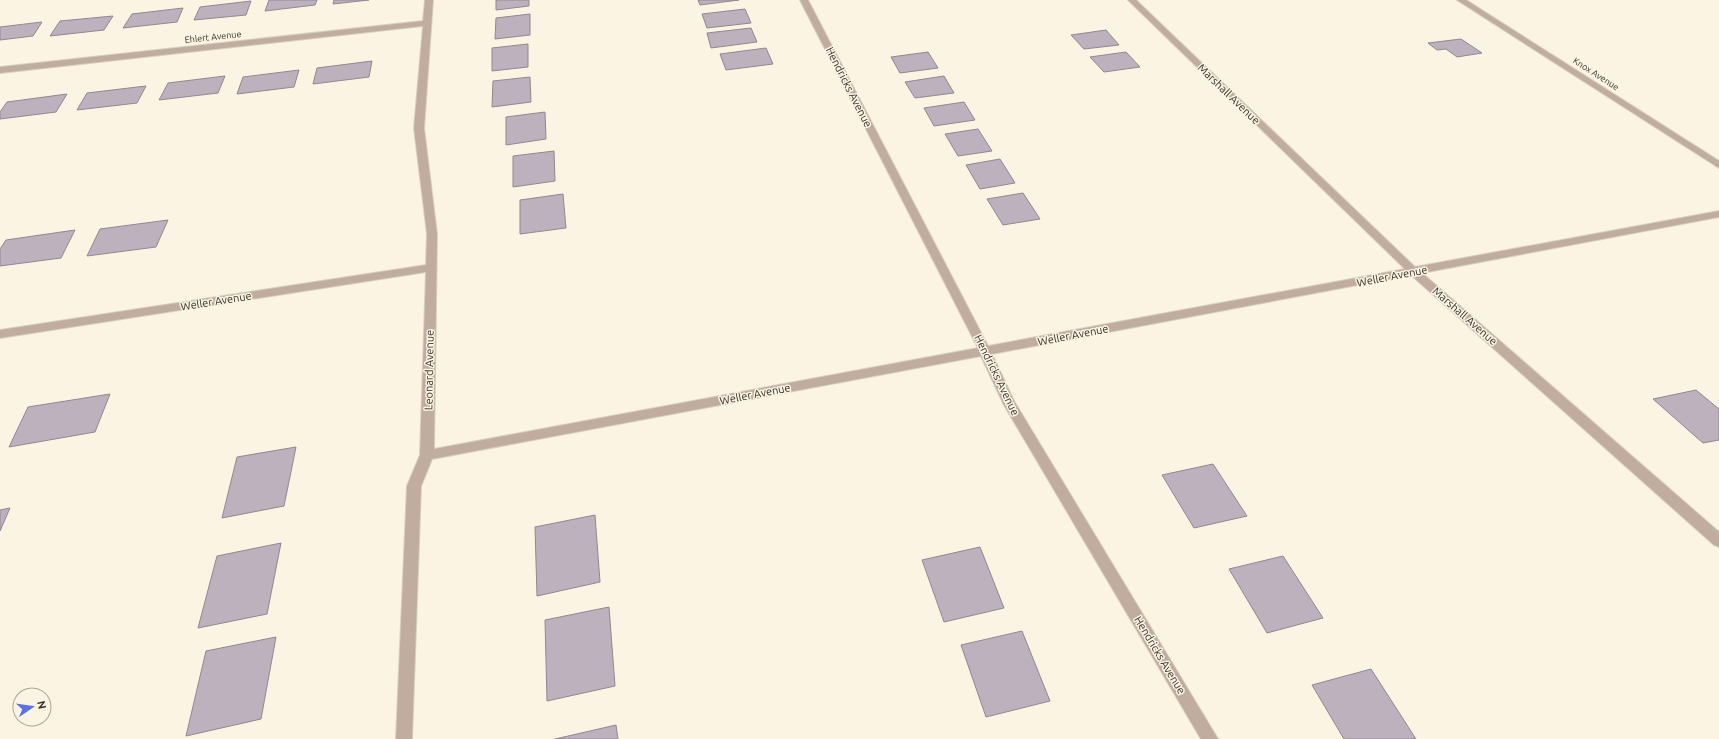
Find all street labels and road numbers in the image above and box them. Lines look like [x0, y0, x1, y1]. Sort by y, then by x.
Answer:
street label: Ehlert Avenue [184, 29, 242, 45]
street label: Hendricks Avenue [824, 45, 874, 129]
street label: Knox Avenue [1571, 55, 1621, 93]
street label: Marshall Avenue [1196, 61, 1262, 127]
street label: Weller Avenue [1356, 263, 1428, 289]
street label: Marshall Avenue [1430, 285, 1500, 347]
street label: Weller Avenue [180, 289, 252, 313]
street label: Weller Avenue [1037, 322, 1109, 348]
street label: Leonard Avenue [422, 330, 436, 410]
street label: Hendricks Avenue [972, 333, 1022, 417]
street label: Weller Avenue [719, 381, 791, 407]
street label: Hendricks Avenue [1132, 614, 1188, 696]

